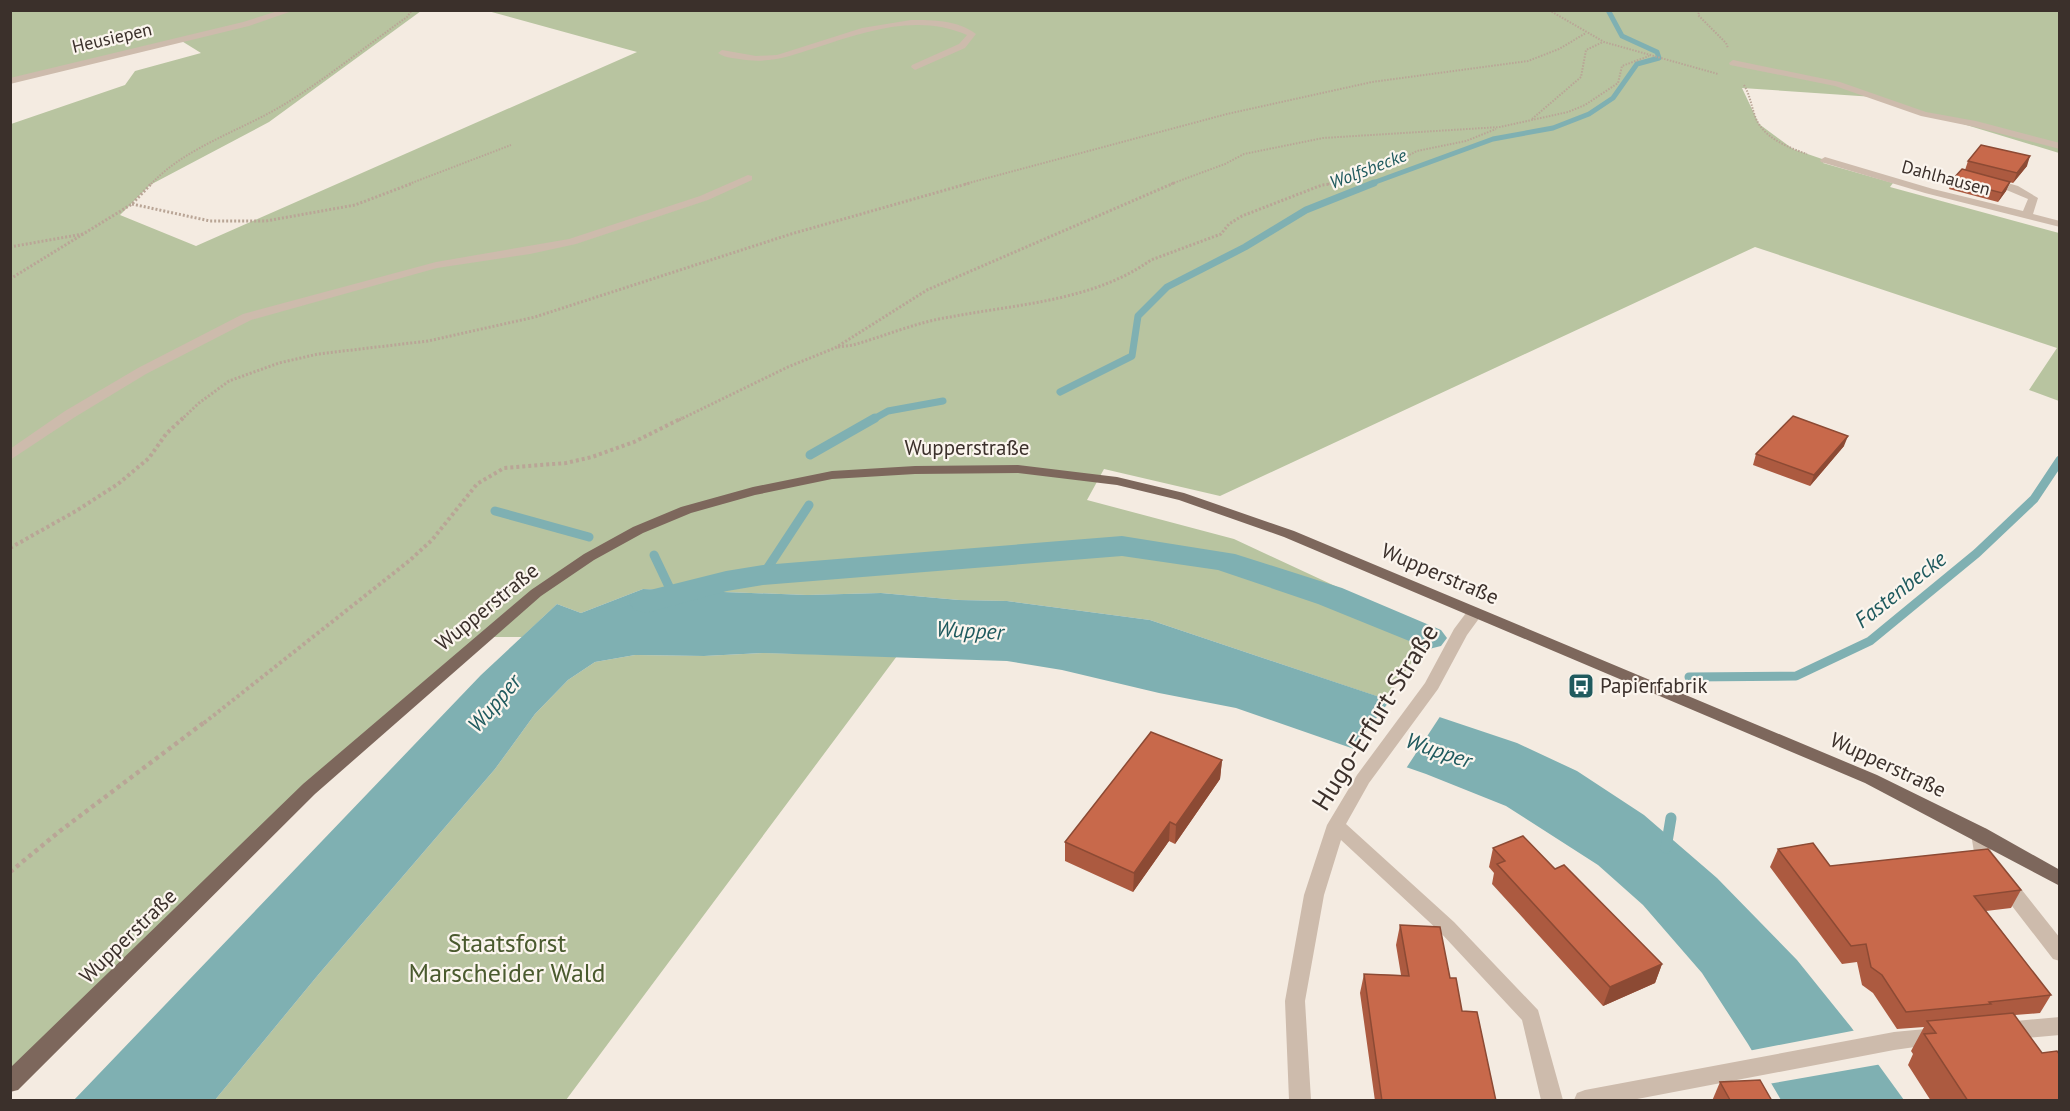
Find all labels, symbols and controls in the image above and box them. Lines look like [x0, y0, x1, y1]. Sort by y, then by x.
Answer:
street label: Heusiepen [70, 17, 154, 58]
water label: Wolfsbecke [1326, 143, 1410, 194]
street label: Dahlhausen [1899, 155, 1993, 200]
street label: Wupperstraße [905, 434, 1030, 461]
street label: Wupperstraße [1377, 537, 1503, 610]
water label: Fastenbecke [1848, 544, 1952, 634]
street label: Wupperstraße [430, 557, 544, 656]
water label: Wupper [935, 614, 1006, 646]
street label: Hugo-Erfurt-Straße [1304, 617, 1445, 816]
water label: Wupper [461, 667, 528, 738]
bus stop icon: Papierfabrik [1566, 671, 1596, 701]
place label: Papierfabrik [1600, 672, 1708, 699]
water label: Wupper [1402, 726, 1477, 775]
street label: Wupperstraße [1826, 726, 1951, 803]
street label: Wupperstraße [73, 883, 182, 989]
park label: Staatsforst Marscheider Wald [409, 926, 605, 989]

